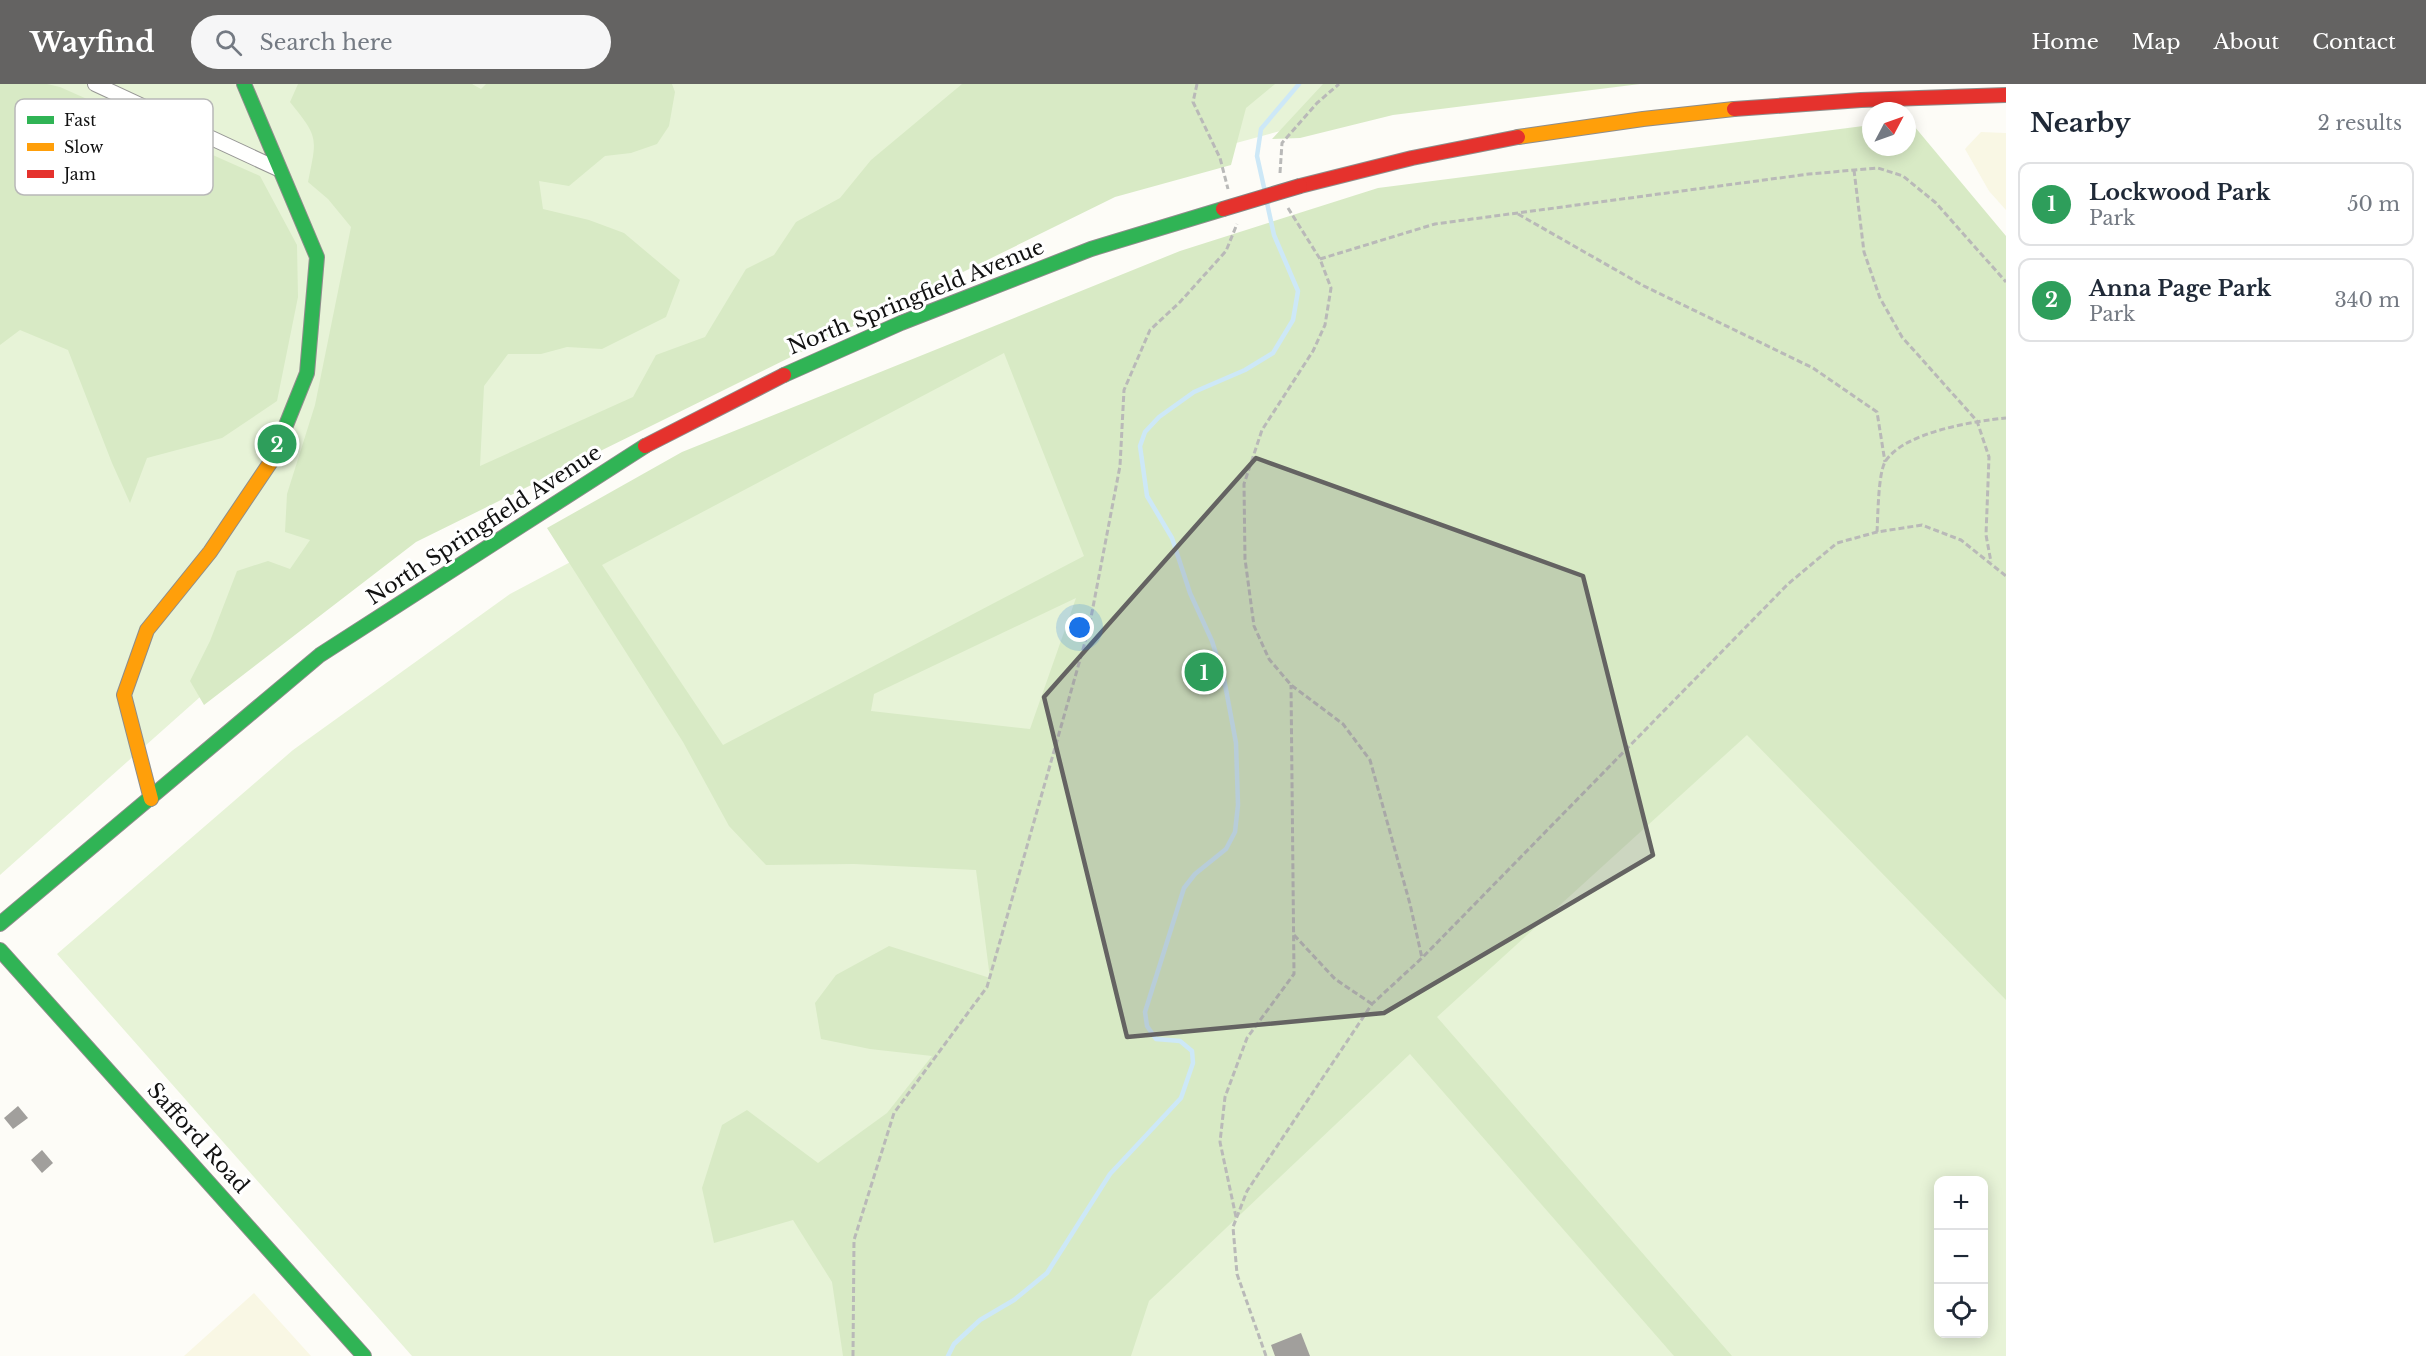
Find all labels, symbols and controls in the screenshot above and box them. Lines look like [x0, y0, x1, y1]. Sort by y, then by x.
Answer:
search box [191, 15, 611, 69]
text: Wayfind [30, 25, 155, 60]
icon: search [212, 26, 245, 59]
text: Search here [260, 29, 393, 56]
text: Home [2032, 29, 2099, 55]
text: Map [2132, 29, 2180, 55]
text: About [2213, 29, 2279, 55]
text: Contact [2312, 29, 2396, 55]
legend [15, 99, 213, 195]
north arrow [1862, 102, 1916, 156]
text: Nearby [2030, 107, 2131, 139]
text: Fast [64, 110, 96, 130]
text: 2 results [2318, 111, 2402, 135]
text: Slow [64, 137, 104, 157]
text: Jam [62, 164, 96, 184]
text: Lockwood Park [2089, 179, 2270, 206]
text: 1 [2047, 192, 2056, 216]
text: 50 m [2347, 192, 2400, 216]
text: Park [2089, 206, 2135, 230]
street label: North Springfield Avenue [784, 234, 1048, 360]
text: Anna Page Park [2089, 275, 2271, 302]
text: 2 [2045, 288, 2058, 312]
text: 340 m [2335, 288, 2400, 312]
text: Park [2089, 302, 2135, 326]
pin: 2 [258, 422, 296, 466]
street label: North Springfield Avenue [362, 439, 606, 611]
your location [1065, 613, 1094, 642]
pin: 1 [1184, 650, 1224, 694]
street label: Safford Road [142, 1077, 254, 1199]
map controls [1934, 1176, 1988, 1338]
button: + [1934, 1176, 1988, 1230]
button: − [1934, 1230, 1988, 1284]
button: locate [1934, 1284, 1988, 1338]

